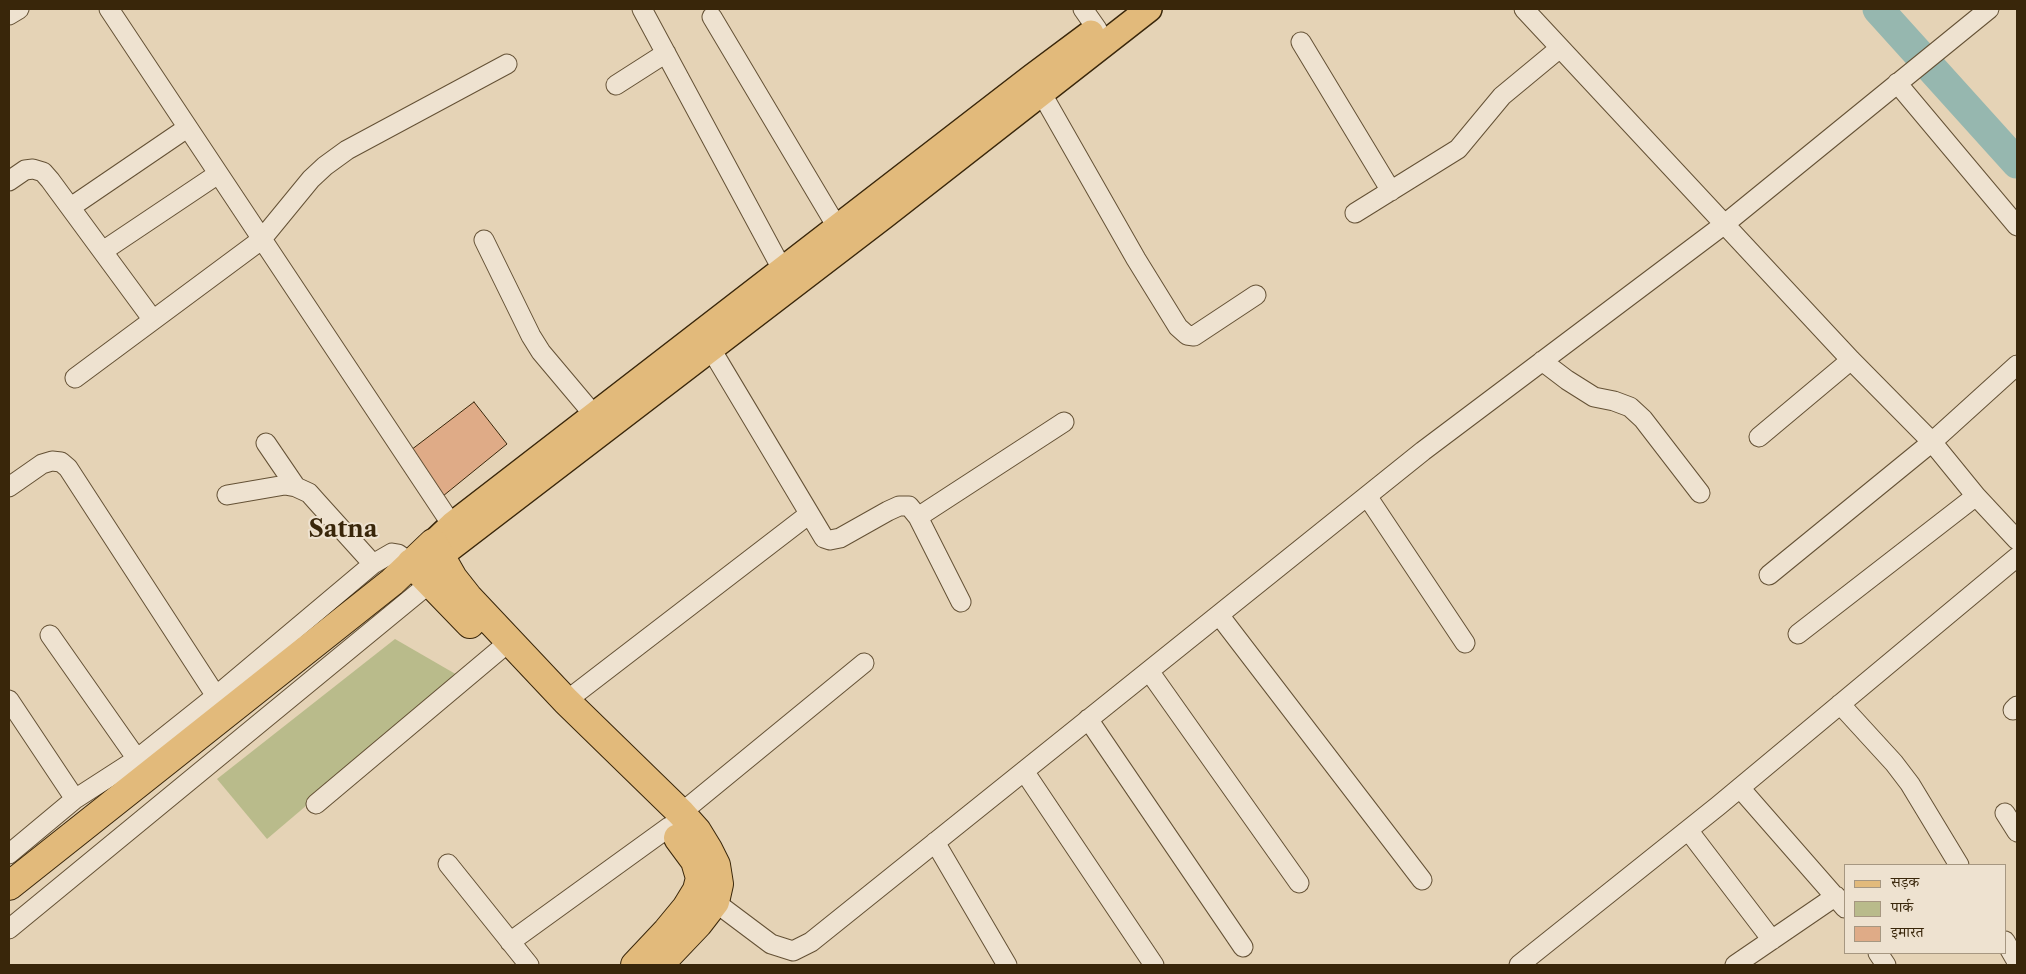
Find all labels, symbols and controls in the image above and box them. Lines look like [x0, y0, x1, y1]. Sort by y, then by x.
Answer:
district label: Satna [308, 516, 378, 544]
legend [1844, 864, 2006, 954]
text: सड़क [1891, 872, 1919, 891]
text: पार्क [1891, 897, 1913, 916]
text: इमारत [1891, 922, 1924, 941]

